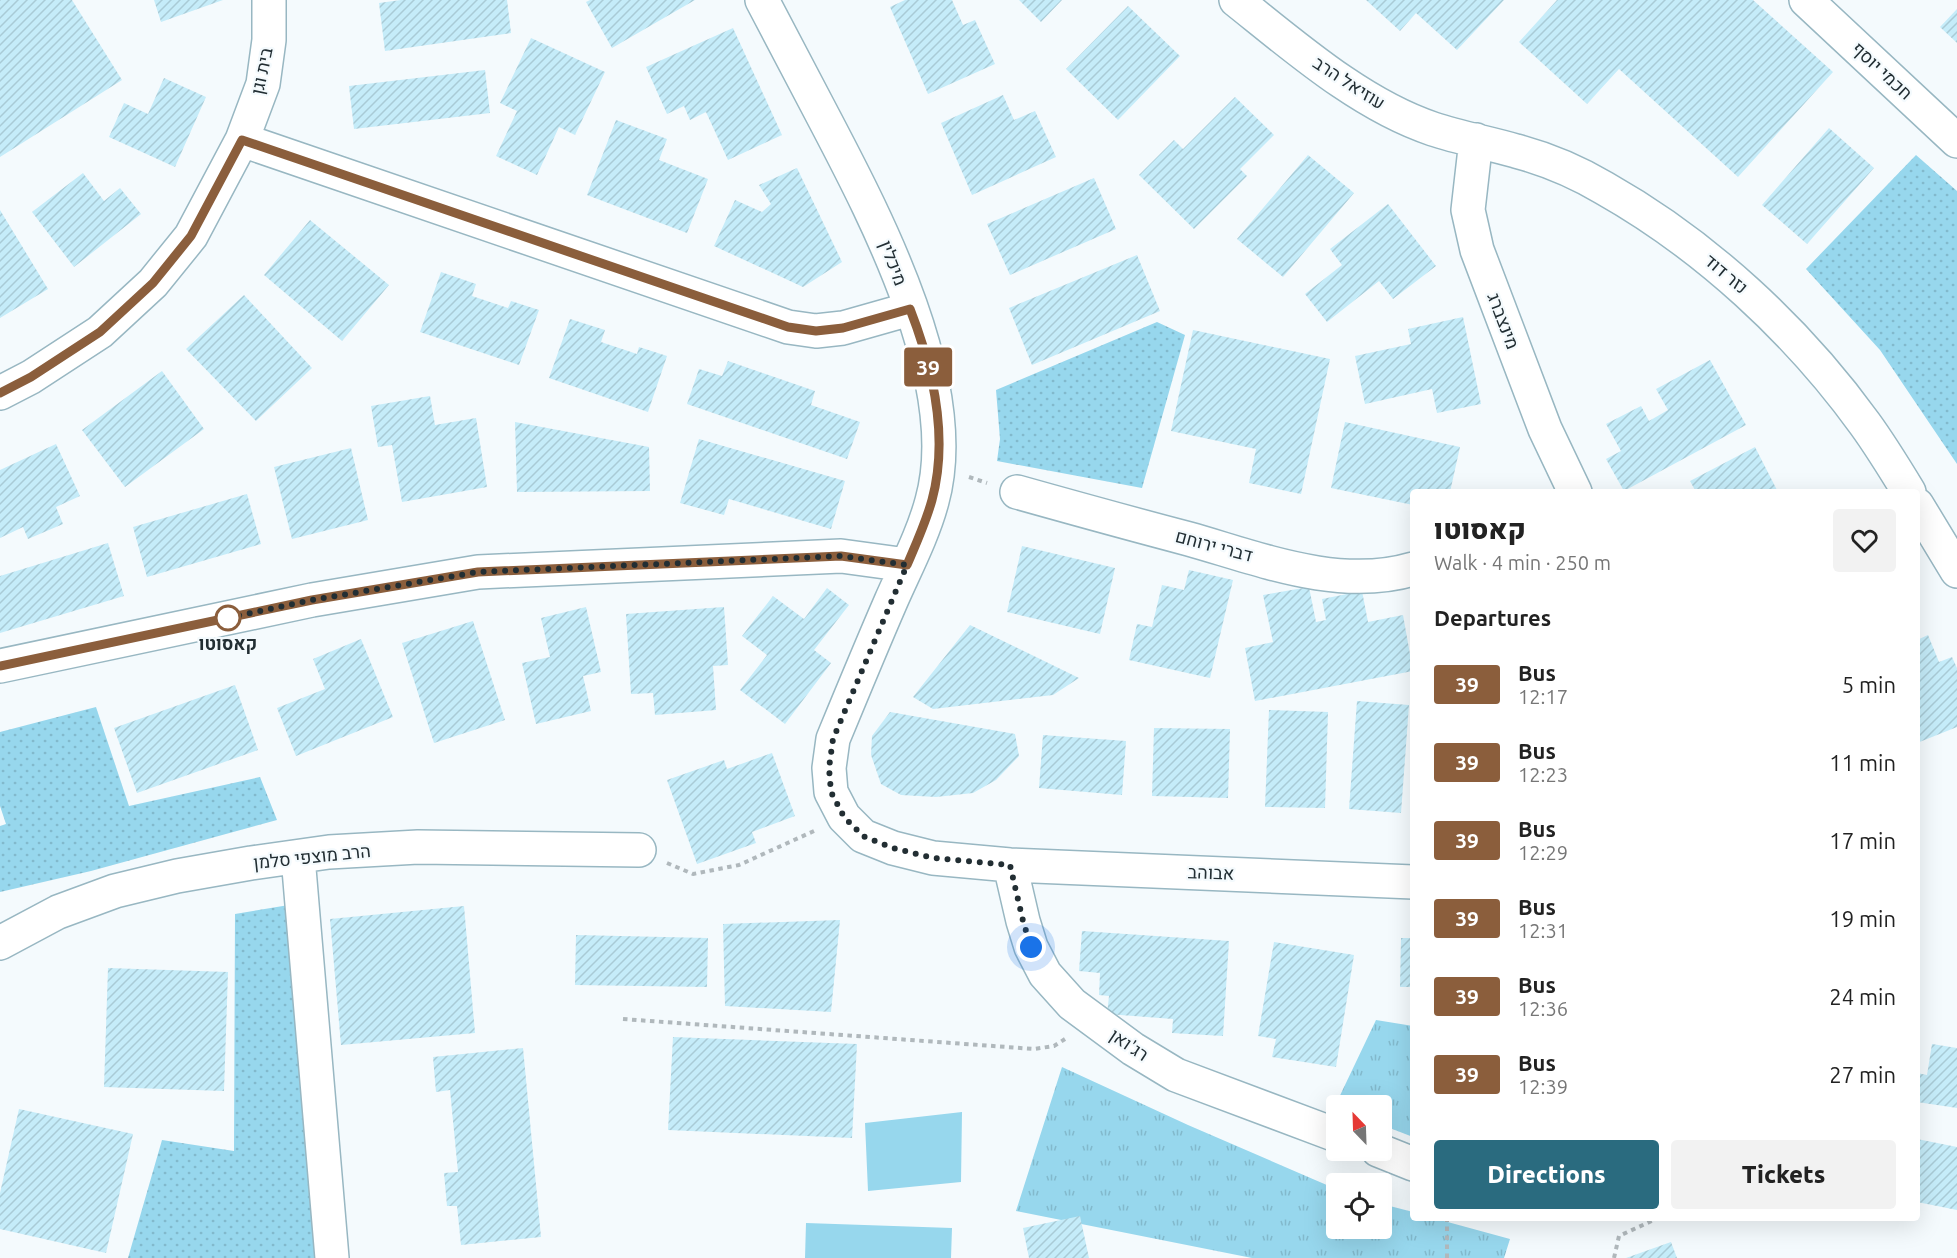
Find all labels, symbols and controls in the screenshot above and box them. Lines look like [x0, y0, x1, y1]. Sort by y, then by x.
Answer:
street label: חכמי יוסף [1848, 38, 1917, 104]
street label: בית וגן [246, 45, 277, 96]
street label: עוזיאל הרב [1310, 52, 1389, 113]
street label: מיכלין [875, 237, 912, 288]
street label: נזר דוד [1701, 250, 1752, 297]
street label: מינצברג [1484, 290, 1524, 352]
line badge: 39 [901, 348, 955, 386]
text: 39 [916, 355, 940, 379]
button: heart [1833, 509, 1896, 572]
text: קאסוטו [1434, 513, 1526, 544]
street label: דברי ירוחם [1173, 525, 1255, 565]
text: Walk · 4 min · 250 m [1434, 551, 1611, 574]
marker: קאסוטו [215, 605, 241, 631]
text: Departures [1434, 605, 1551, 630]
place label: קאסוטו [199, 633, 257, 654]
text: Bus [1518, 660, 1556, 685]
text: 39 [1455, 672, 1479, 696]
text: 5 min [1842, 672, 1896, 697]
text: 12:17 [1518, 685, 1568, 708]
text: Bus [1518, 738, 1556, 763]
text: 39 [1455, 750, 1479, 774]
text: 11 min [1829, 750, 1896, 775]
text: 12:23 [1518, 763, 1568, 786]
text: Bus [1518, 816, 1556, 841]
text: 39 [1455, 828, 1479, 852]
text: 17 min [1829, 828, 1896, 853]
street label: הרב מוצפי סלמן [252, 840, 372, 873]
text: 12:29 [1518, 841, 1568, 864]
street label: אבוהב [1187, 861, 1235, 883]
text: Bus [1518, 894, 1556, 919]
text: 39 [1455, 906, 1479, 930]
text: 19 min [1829, 906, 1896, 931]
text: 12:31 [1518, 919, 1568, 942]
your location [1016, 932, 1046, 962]
text: Bus [1518, 972, 1556, 997]
text: 39 [1455, 984, 1479, 1008]
text: 24 min [1829, 984, 1896, 1009]
text: 12:36 [1518, 997, 1568, 1020]
street label: רג'ואן [1106, 1024, 1153, 1065]
text: Bus [1518, 1050, 1556, 1075]
text: 39 [1455, 1062, 1479, 1086]
text: 27 min [1829, 1062, 1896, 1087]
text: 12:39 [1518, 1075, 1568, 1098]
north arrow [1326, 1095, 1392, 1161]
map controls [1326, 1095, 1392, 1239]
button: Directions [1434, 1140, 1659, 1209]
button: Tickets [1671, 1140, 1896, 1209]
button: locate [1326, 1173, 1392, 1239]

